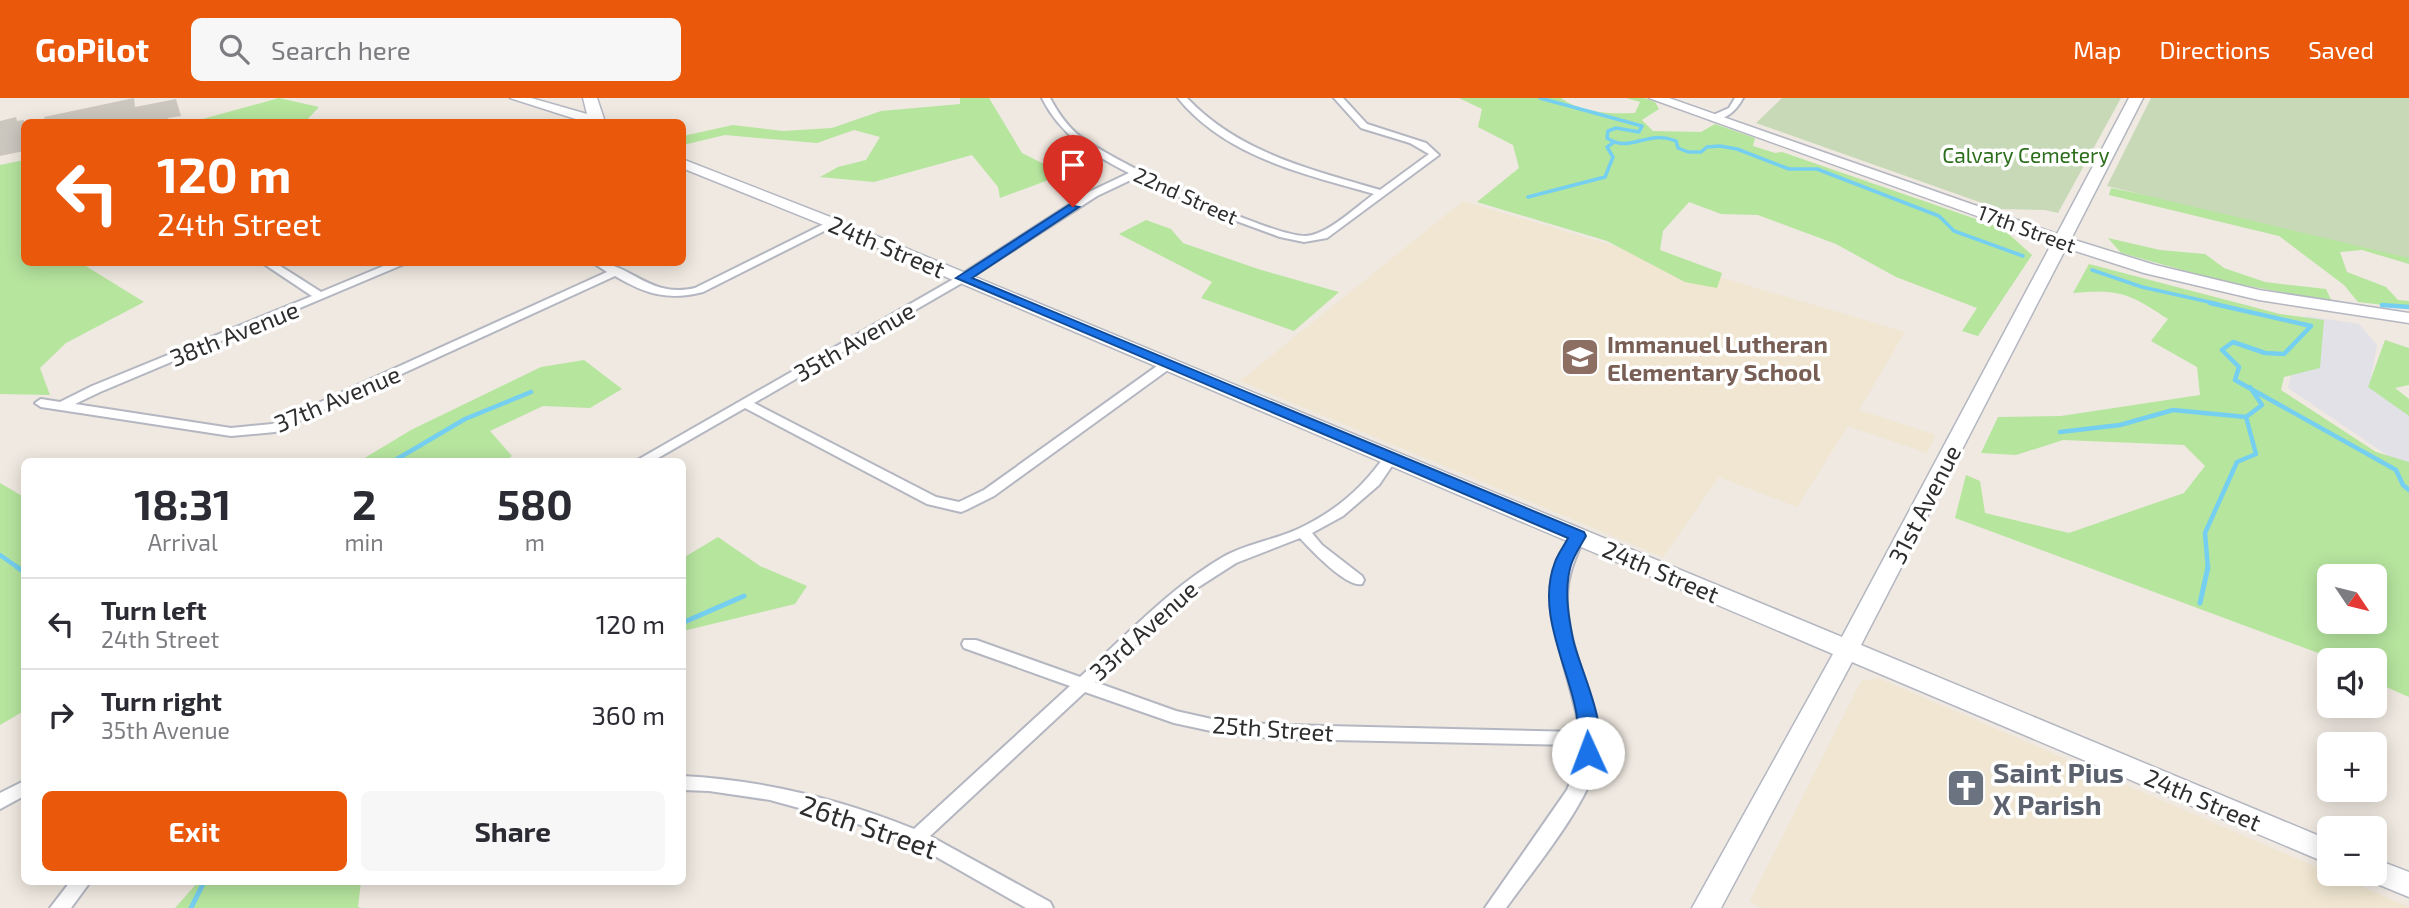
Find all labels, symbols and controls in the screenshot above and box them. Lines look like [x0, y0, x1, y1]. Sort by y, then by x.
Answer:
search box [191, 18, 681, 81]
text: GoPilot [35, 29, 149, 69]
icon: search [215, 30, 253, 68]
text: Search here [271, 34, 411, 65]
text: Map [2073, 35, 2121, 64]
text: Directions [2159, 35, 2270, 64]
text: Saved [2308, 35, 2374, 64]
pin [1043, 135, 1103, 207]
park label: Calvary Cemetery [1942, 142, 2110, 167]
text: 120 m [157, 144, 291, 203]
icon: arrive [1054, 146, 1092, 184]
icon: left [42, 147, 133, 238]
street label: 22nd Street [1130, 161, 1242, 229]
street label: 17th Street [1975, 199, 2079, 257]
text: 24th Street [157, 204, 322, 242]
street label: 24th Street [825, 209, 949, 283]
street label: 38th Avenue [165, 294, 303, 372]
street label: 35th Avenue [789, 295, 919, 387]
place label: Immanuel Lutheran Elementary School [1607, 329, 1828, 386]
school or university icon: Immanuel Lutheran Elementary School [1559, 336, 1601, 378]
street label: 37th Avenue [270, 358, 404, 438]
street label: 31st Avenue [1882, 440, 1966, 568]
text: 18:31 [134, 478, 231, 528]
text: 2 [352, 478, 376, 528]
text: 580 [497, 478, 573, 528]
text: Arrival [148, 528, 218, 556]
text: min [344, 528, 384, 556]
text: m [525, 528, 545, 556]
street label: 24th Street [1599, 534, 1723, 608]
north arrow [2317, 564, 2387, 634]
map controls [2317, 564, 2387, 886]
street label: 33rd Avenue [1083, 574, 1203, 686]
text: Turn left [101, 594, 207, 625]
icon: left [42, 605, 80, 643]
text: 120 m [596, 608, 665, 639]
text: 24th Street [101, 625, 219, 653]
button: sound [2317, 648, 2387, 718]
text: Turn right [101, 685, 222, 716]
icon: right [42, 696, 80, 734]
text: 360 m [591, 699, 665, 730]
street label: 25th Street [1211, 709, 1335, 747]
text: 35th Avenue [101, 716, 230, 744]
position arrow [1551, 716, 1625, 790]
button: + [2317, 732, 2387, 802]
place label: Saint Pius X Parish [1993, 755, 2124, 821]
street label: 24th Street [2141, 762, 2265, 836]
church icon: Saint Pius X Parish [1945, 767, 1987, 809]
street label: 26th Street [796, 787, 942, 865]
button: Exit [42, 791, 347, 871]
button: Share [361, 791, 665, 871]
button: − [2317, 816, 2387, 886]

